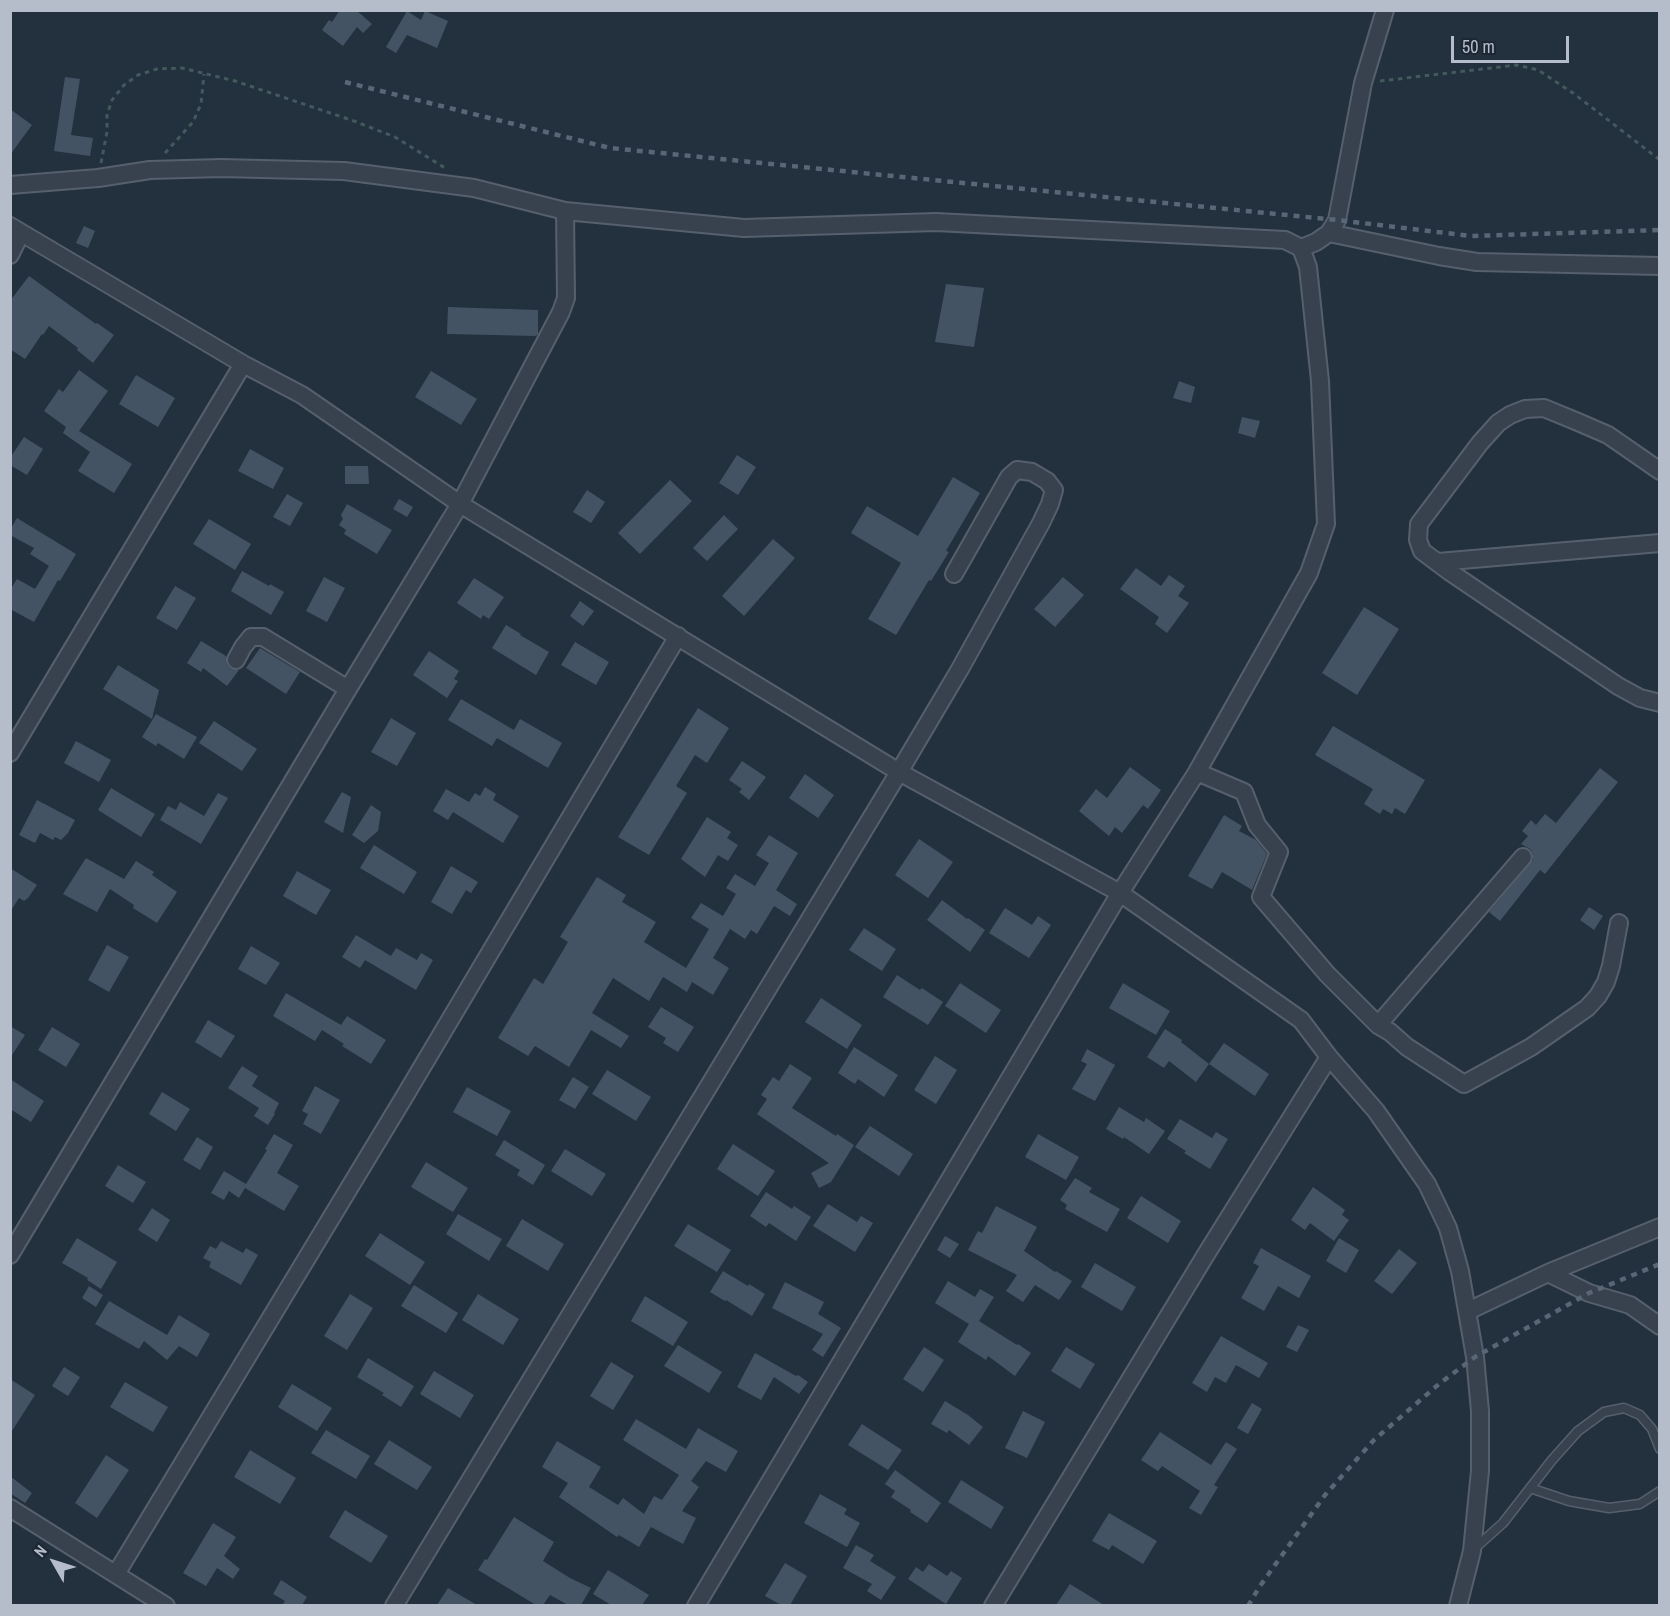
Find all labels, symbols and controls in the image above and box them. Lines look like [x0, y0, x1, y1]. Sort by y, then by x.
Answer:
scale bar [1454, 24, 1572, 62]
text: 50 m [1462, 34, 1495, 59]
north arrow [24, 1532, 84, 1592]
text: N [28, 1540, 52, 1561]

